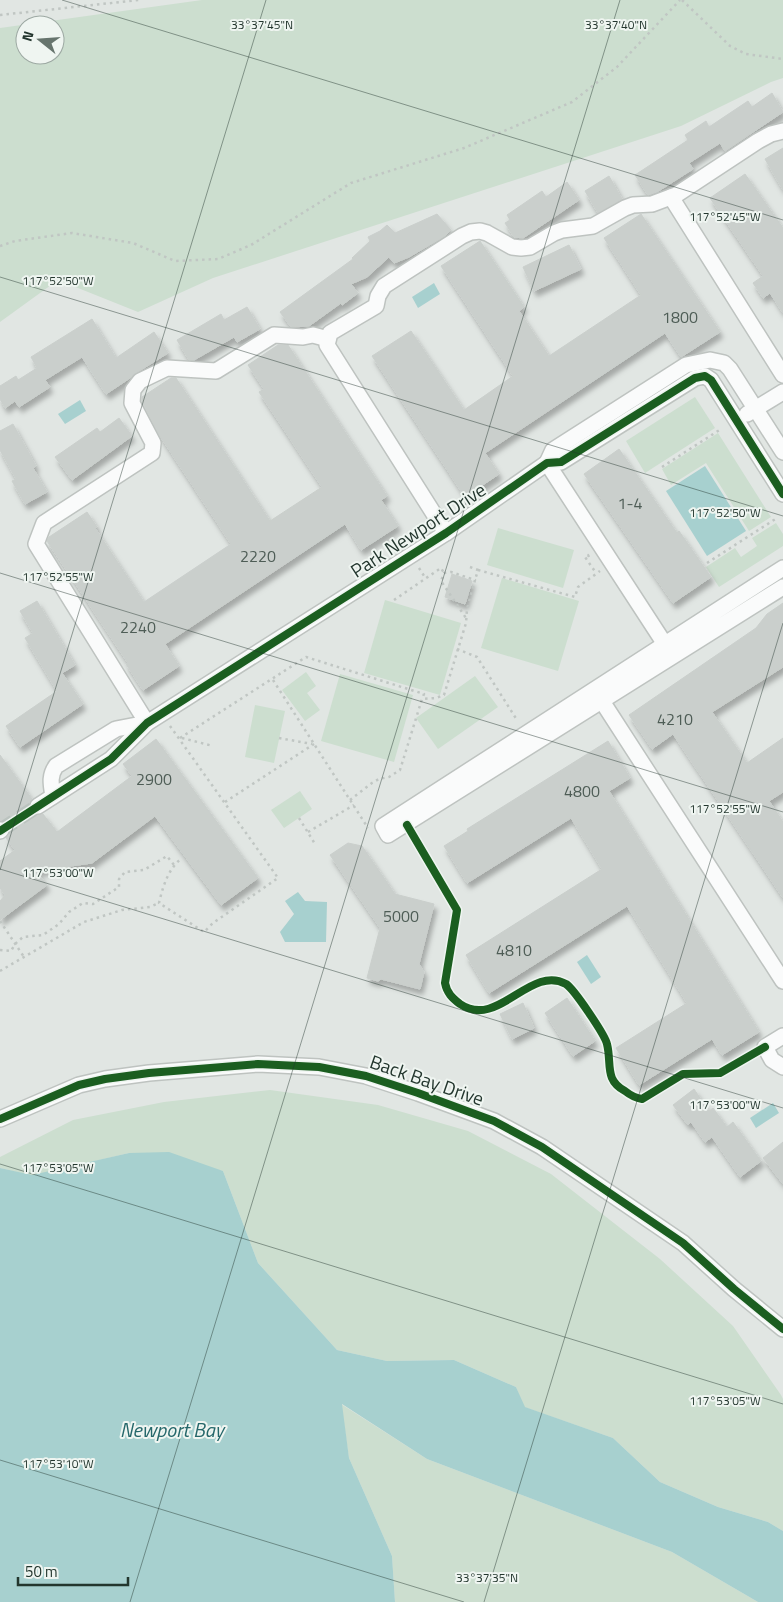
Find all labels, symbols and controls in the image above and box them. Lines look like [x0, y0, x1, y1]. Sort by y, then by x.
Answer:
north arrow [15, 15, 65, 65]
text: 33°37'45"N [231, 15, 293, 34]
text: 33°37'40"N [585, 15, 647, 34]
text: N [16, 28, 39, 44]
text: 117°52'45"W [689, 207, 761, 226]
text: 117°52'50"W [22, 271, 94, 290]
house number: 1800 [662, 305, 698, 329]
street label: Park Newport Drive [344, 475, 491, 584]
house number: 1-4 [618, 491, 642, 515]
text: 117°52'50"W [689, 503, 761, 522]
house number: 2220 [240, 544, 276, 568]
text: 117°52'55"W [22, 567, 94, 586]
house number: 2240 [120, 615, 156, 639]
house number: 4210 [657, 707, 693, 731]
house number: 2900 [136, 767, 172, 791]
house number: 4800 [564, 779, 600, 803]
text: 117°52'55"W [689, 799, 761, 818]
text: 117°53'00"W [22, 863, 94, 882]
house number: 5000 [383, 904, 419, 928]
house number: 4810 [496, 938, 532, 962]
street label: Back Bay Drive [366, 1046, 488, 1113]
text: 117°53'00"W [689, 1095, 761, 1114]
text: 117°53'05"W [22, 1158, 94, 1177]
text: 117°53'05"W [689, 1391, 761, 1410]
water label: Newport Bay [120, 1414, 226, 1445]
text: 117°53'10"W [22, 1454, 94, 1473]
scale bar [18, 1554, 128, 1586]
text: 50 m [25, 1560, 58, 1583]
text: 33°37'35"N [456, 1568, 518, 1587]

